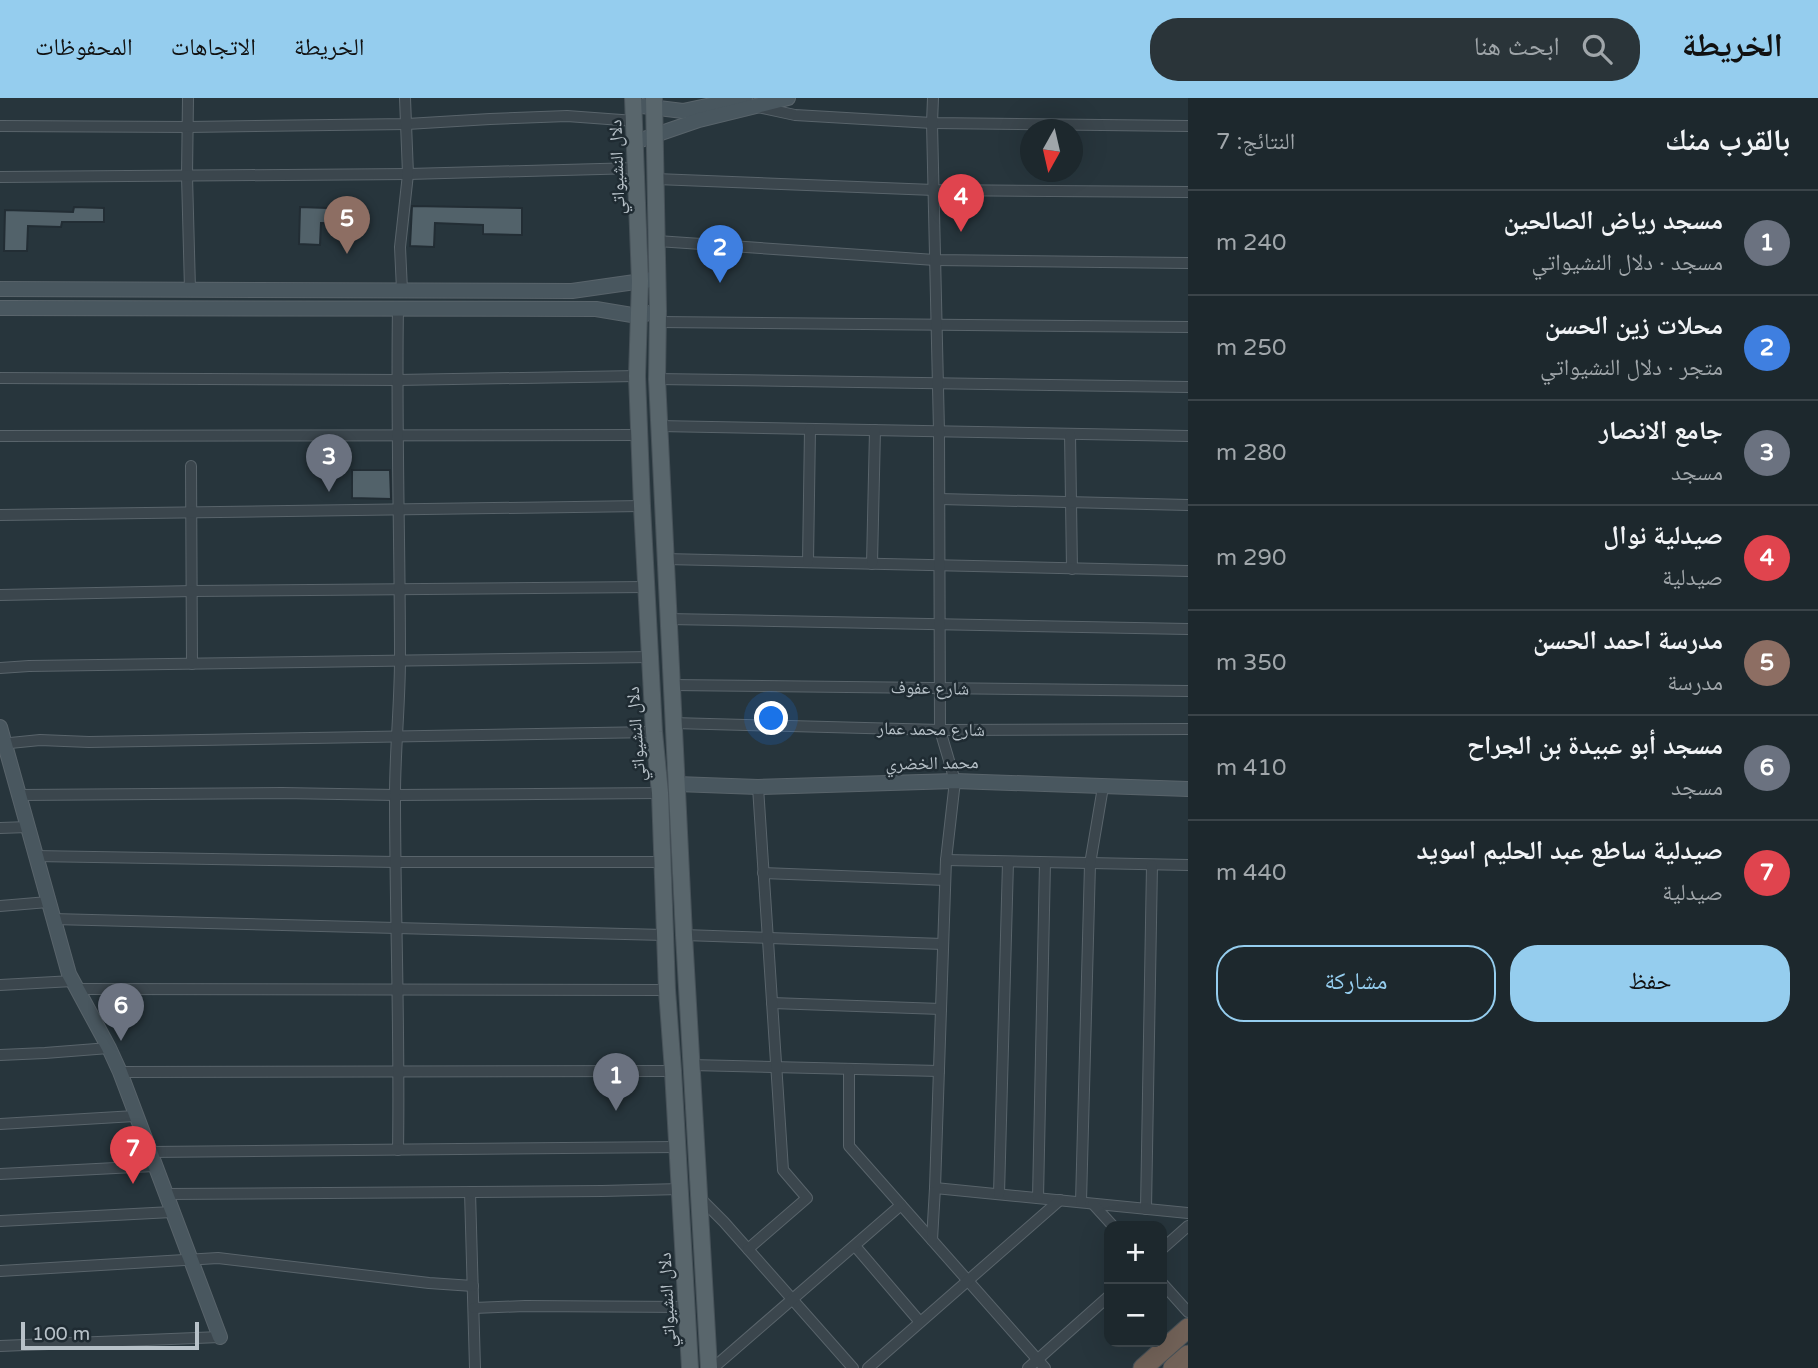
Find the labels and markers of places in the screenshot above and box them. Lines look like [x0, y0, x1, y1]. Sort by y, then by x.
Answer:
pin: 4 [938, 174, 984, 232]
pin: 5 [324, 196, 370, 254]
pin: 2 [697, 225, 743, 283]
pin: 3 [306, 434, 352, 492]
pin: 6 [98, 983, 144, 1041]
pin: 1 [593, 1053, 639, 1111]
pin: 7 [110, 1126, 156, 1184]

